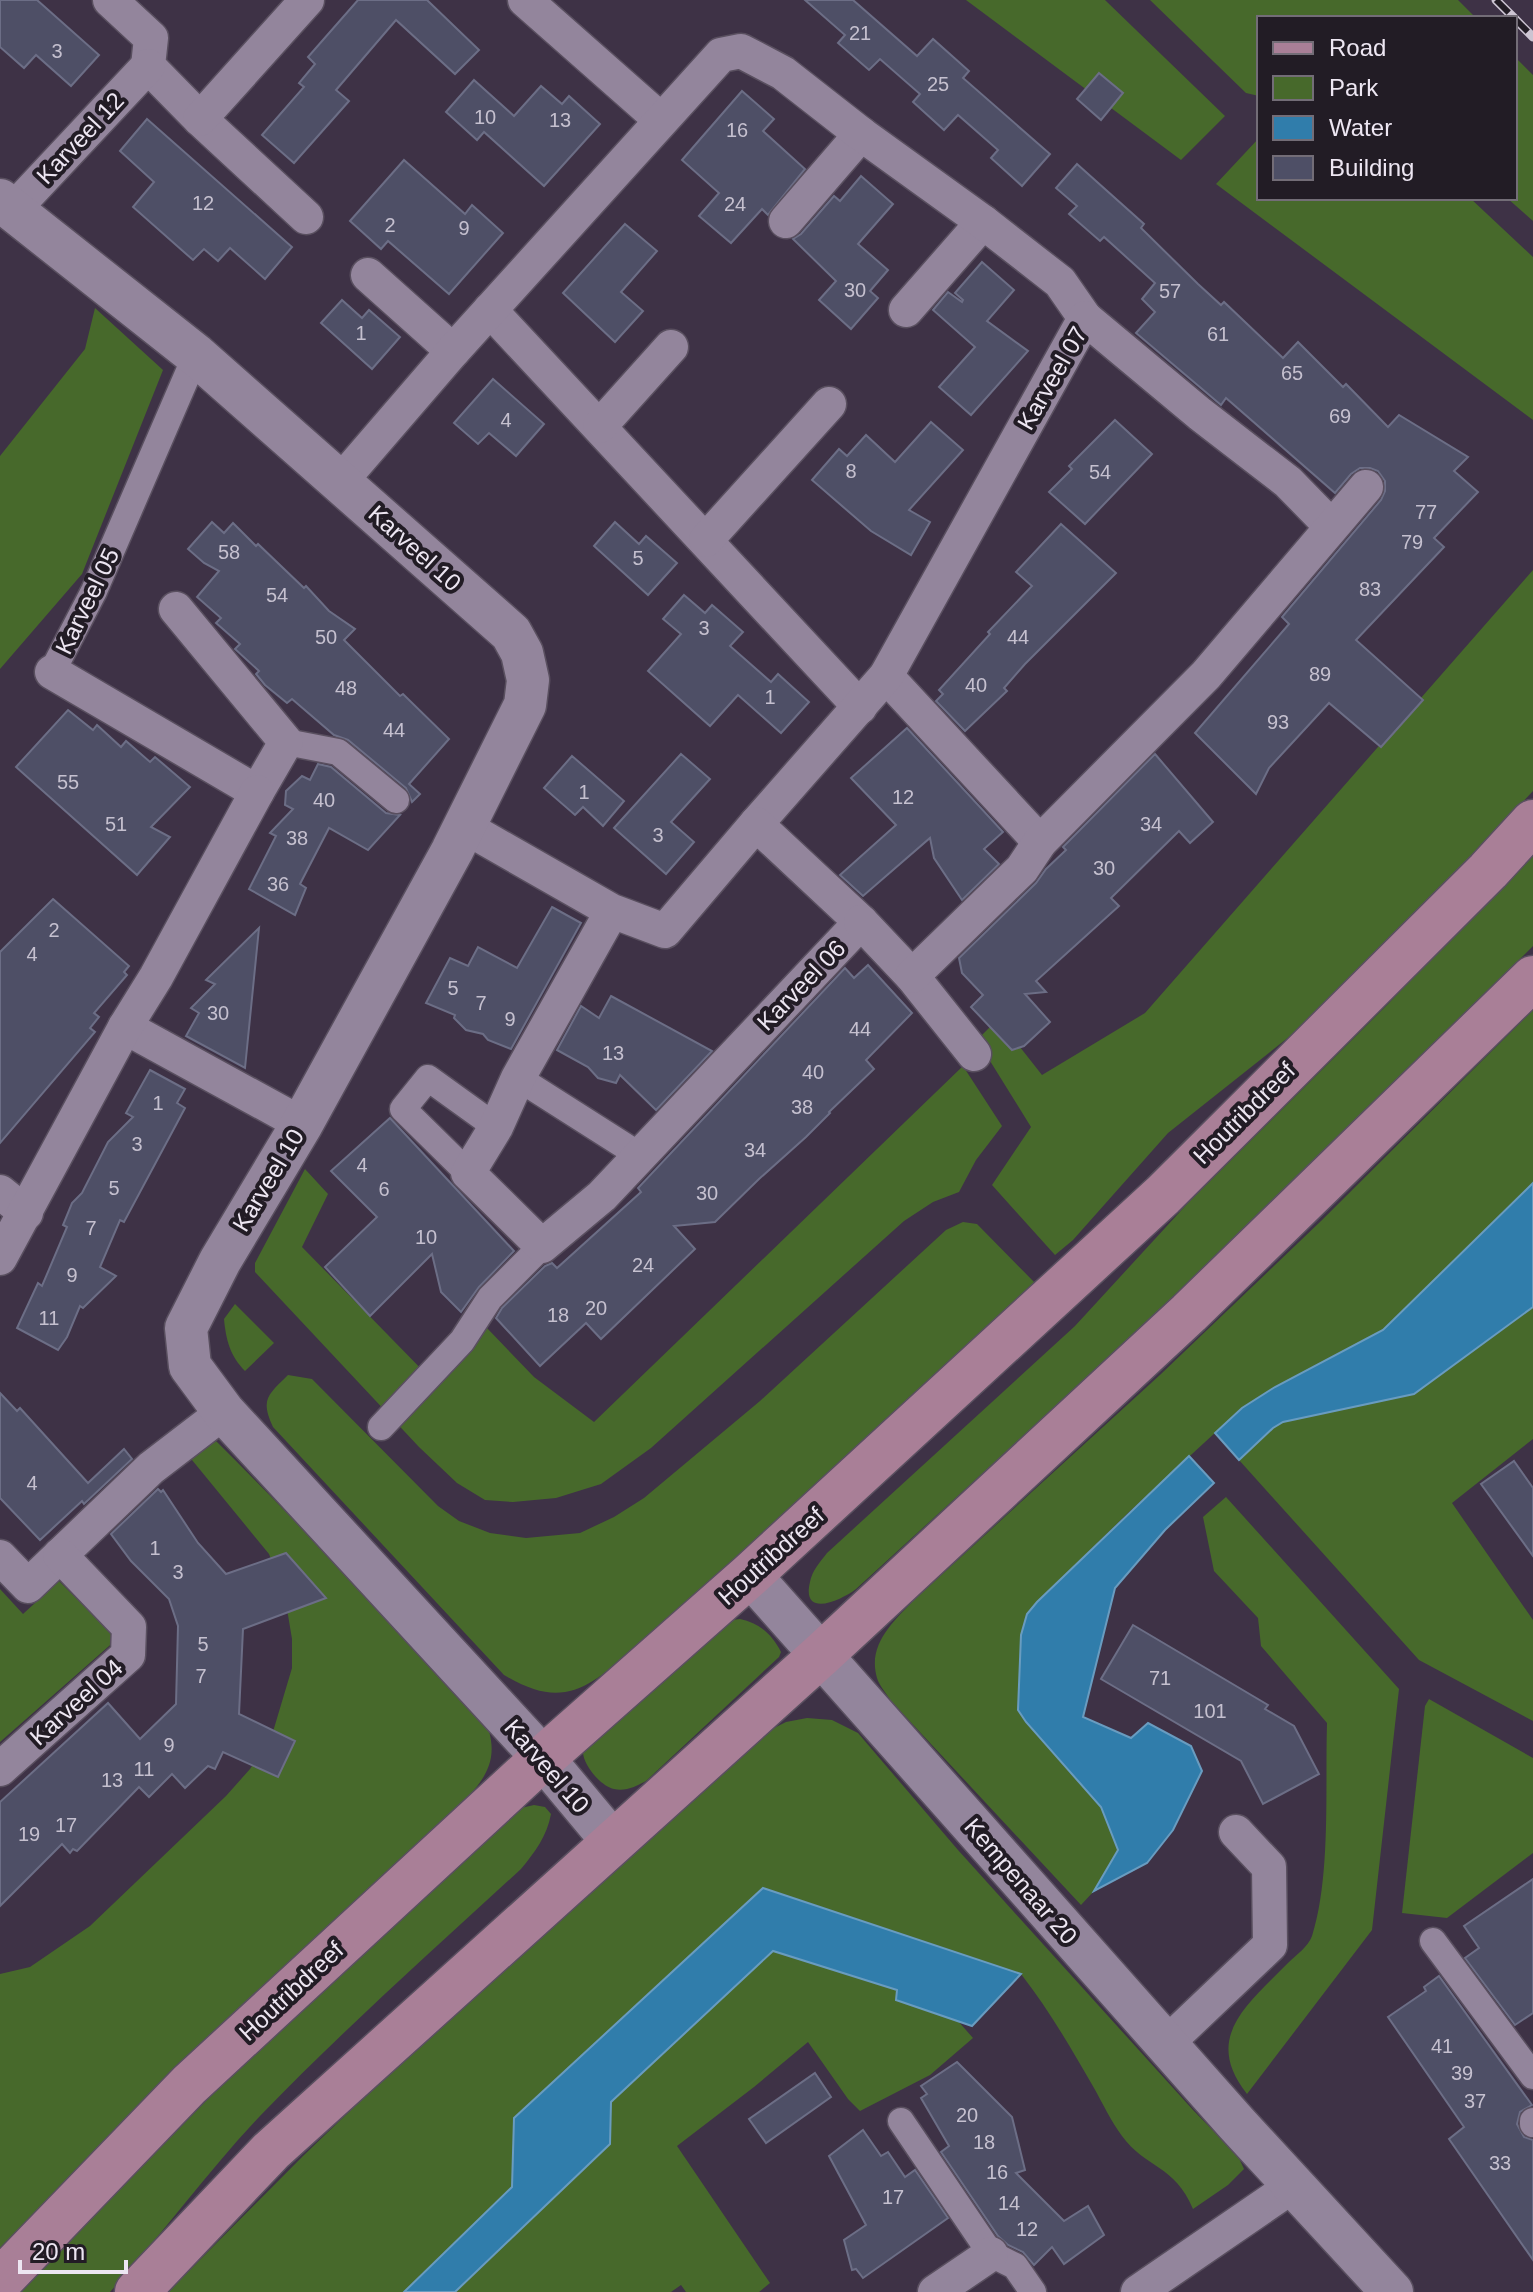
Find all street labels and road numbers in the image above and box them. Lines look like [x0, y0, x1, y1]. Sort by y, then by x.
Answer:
street label: Karveel 12 [31, 87, 129, 189]
street label: Karveel 07 [1012, 322, 1092, 434]
street label: Karveel 10 [363, 500, 467, 596]
street label: Karveel 05 [50, 544, 124, 658]
street label: Karveel 06 [751, 934, 851, 1036]
street label: Houtribdreef [1188, 1057, 1300, 1169]
street label: Karveel 10 [227, 1124, 309, 1236]
street label: Houtribdreef [713, 1502, 829, 1610]
street label: Karveel 04 [24, 1654, 128, 1750]
street label: Karveel 10 [499, 1714, 595, 1818]
street label: Kempenaar 20 [959, 1813, 1083, 1949]
street label: Houtribdreef [233, 1936, 349, 2046]

